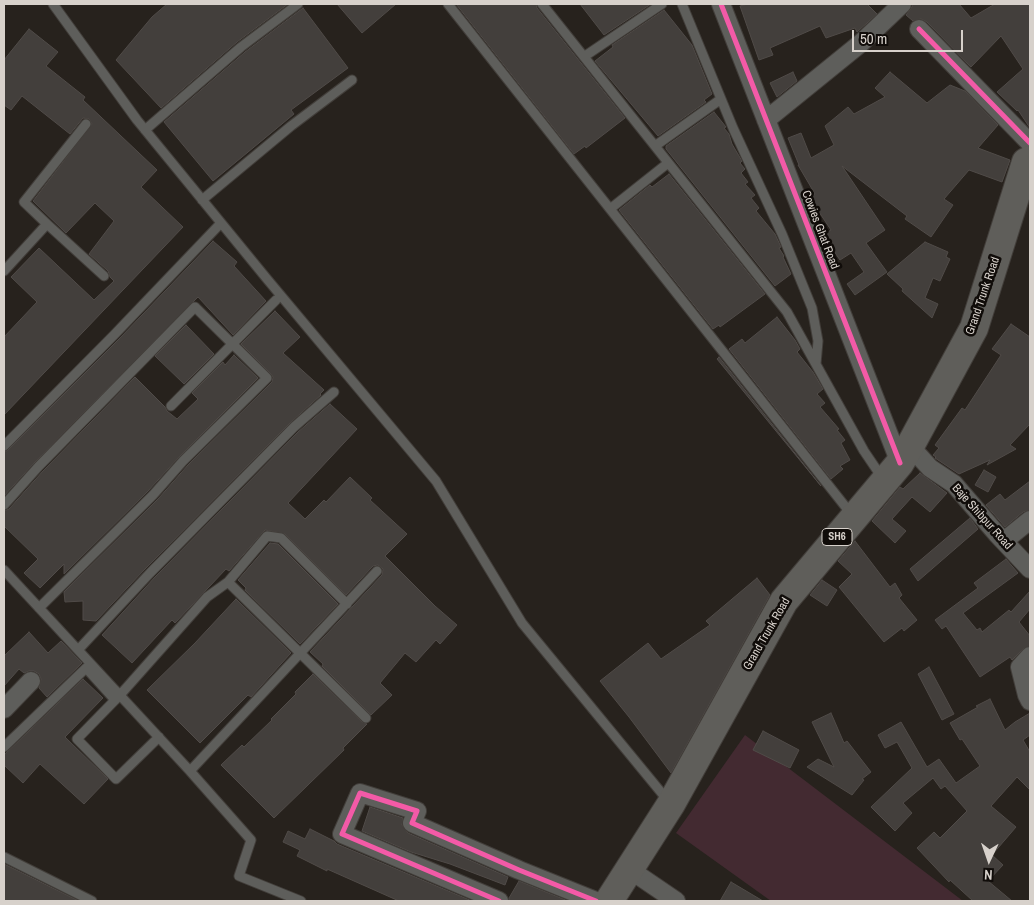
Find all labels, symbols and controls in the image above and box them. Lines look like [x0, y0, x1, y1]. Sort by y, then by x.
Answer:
scale bar [854, 20, 965, 52]
text: 50 m [860, 28, 887, 49]
street label: Cowies Ghat Road [798, 189, 842, 271]
street label: Grand Trunk Road [963, 255, 1003, 337]
street label: Baje Shibpur Road [949, 481, 1015, 553]
road number: SH6 [822, 528, 852, 546]
street label: Grand Trunk Road [740, 595, 794, 673]
north arrow [964, 835, 1014, 885]
text: N [984, 866, 993, 884]

